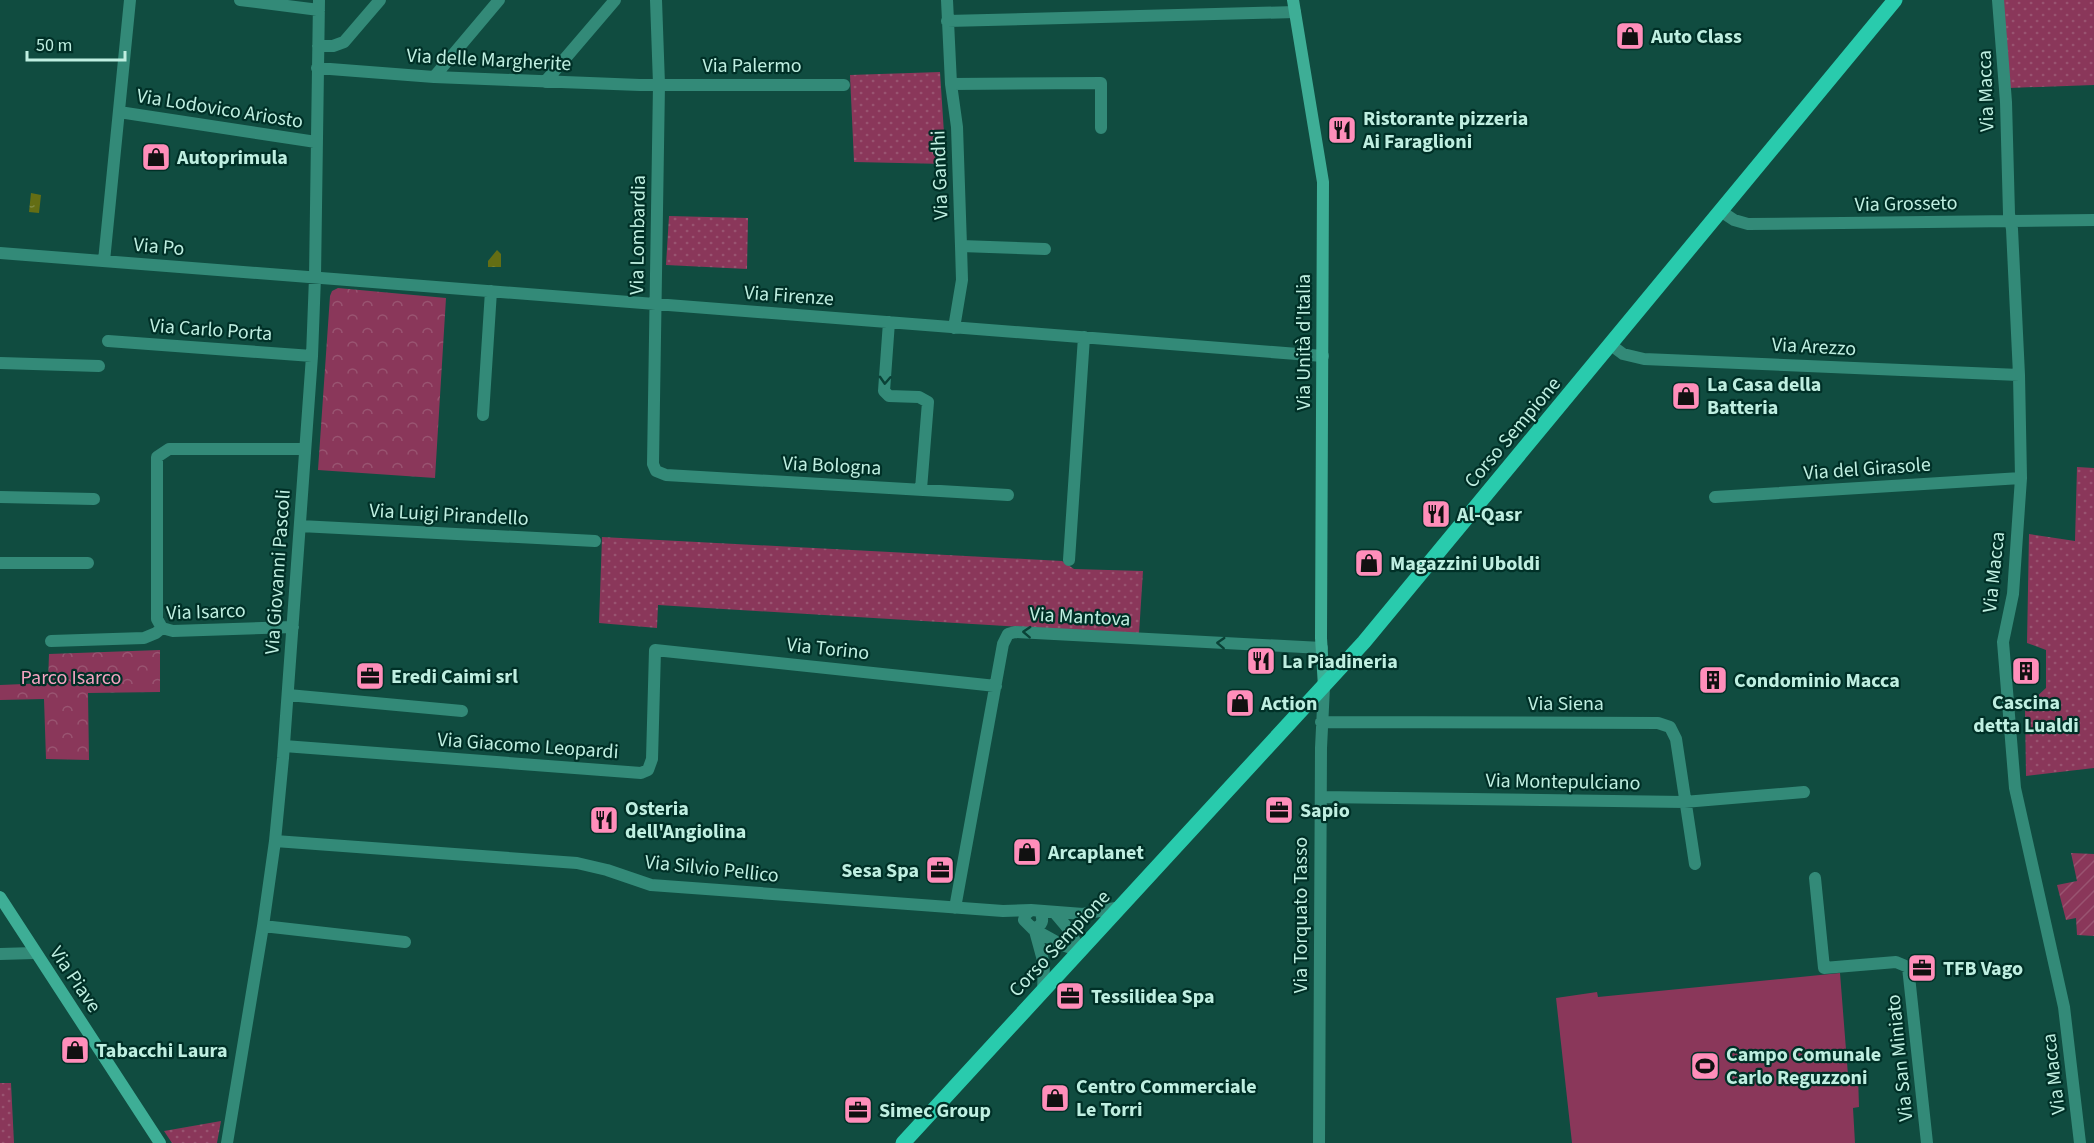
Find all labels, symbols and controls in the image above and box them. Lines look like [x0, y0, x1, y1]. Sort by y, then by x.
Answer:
shop icon: Auto Class [1614, 20, 1646, 52]
place label: Auto Class [1650, 23, 1742, 51]
scale bar [27, 24, 124, 62]
text: 50 m [36, 33, 72, 58]
street label: Via delle Margherite [406, 42, 572, 78]
street label: Via Macca [1971, 50, 2001, 132]
street label: Via Palermo [702, 52, 802, 80]
street label: Via Lodovico Ariosto [135, 82, 305, 136]
place label: Ristorante pizzeria Ai Faraglioni [1362, 105, 1528, 156]
restaurant icon: Ristorante pizzeria Ai Faraglioni [1326, 114, 1358, 146]
street label: Via Gandhi [924, 130, 956, 220]
shop icon: Autoprimula [140, 141, 172, 173]
place label: Autoprimula [176, 144, 288, 172]
street label: Via Lombardia [623, 175, 653, 295]
street label: Via Grosseto [1854, 189, 1958, 219]
street label: Via Po [132, 231, 186, 263]
street label: Via Unità d'Italia [1290, 274, 1318, 410]
street label: Via Firenze [743, 279, 835, 313]
street label: Via Carlo Porta [149, 312, 273, 348]
street label: Via Arezzo [1771, 331, 1857, 363]
street label: Corso Sempione [1458, 371, 1568, 494]
place label: La Casa della Batteria [1707, 371, 1821, 422]
one-way arrow [878, 376, 891, 385]
shop icon: La Casa della Batteria [1670, 380, 1702, 412]
street label: Via Bologna [782, 449, 882, 483]
street label: Via del Girasole [1803, 451, 1932, 487]
street label: Via Giovanni Pascoli [258, 488, 298, 656]
street label: Via Luigi Pirandello [369, 497, 529, 533]
restaurant icon: Al-Qasr [1420, 498, 1452, 530]
place label: Al-Qasr [1456, 501, 1522, 529]
street label: Via Macca [1976, 530, 2012, 614]
shop icon: Magazzini Uboldi [1353, 547, 1385, 579]
place label: Magazzini Uboldi [1390, 550, 1540, 578]
street label: Via Isarco [166, 597, 246, 627]
street label: Via Mantova [1029, 600, 1131, 634]
one-way arrow [1022, 626, 1031, 639]
street label: Via Torino [785, 631, 871, 667]
one-way arrow [1217, 637, 1226, 650]
restaurant icon: La Piadineria [1245, 645, 1277, 677]
place label: La Piadineria [1282, 648, 1398, 676]
building icon: Cascina detta Lualdi [2010, 655, 2042, 687]
office icon: Eredi Caimi srl [354, 660, 386, 692]
place label: Eredi Caimi srl [391, 663, 518, 691]
park label: Parco Isarco [21, 664, 121, 692]
building icon: Condominio Macca [1697, 664, 1729, 696]
place label: Condominio Macca [1734, 667, 1900, 695]
shop icon: Action [1224, 687, 1256, 719]
place label: Cascina detta Lualdi [1973, 689, 2079, 740]
place label: Action [1260, 690, 1317, 718]
street label: Via Siena [1528, 690, 1604, 718]
street label: Via Giacomo Leopardi [436, 726, 619, 766]
street label: Via Montepulciano [1485, 767, 1641, 797]
office icon: Sapio [1263, 794, 1295, 826]
place label: Osteria dell'Angiolina [625, 795, 746, 846]
place label: Sapio [1300, 797, 1350, 825]
restaurant icon: Osteria dell'Angiolina [588, 804, 620, 836]
shop icon: Arcaplanet [1011, 836, 1043, 868]
street label: Via Torquato Tasso [1287, 837, 1315, 993]
place label: Arcaplanet [1047, 839, 1144, 867]
street label: Via Silvio Pellico [644, 848, 780, 890]
office icon: Sesa Spa [924, 854, 956, 886]
place label: Sesa Spa [841, 857, 919, 885]
street label: Corso Sempione [1003, 884, 1117, 1003]
street label: Via Piave [43, 941, 108, 1018]
office icon: TFB Vago [1906, 952, 1938, 984]
place label: TFB Vago [1943, 955, 2023, 983]
office icon: Tessilidea Spa [1054, 980, 1086, 1012]
place label: Tessilidea Spa [1091, 983, 1214, 1011]
street label: Via San Miniato [1879, 993, 1921, 1123]
street label: Via Macca [2035, 1032, 2073, 1116]
shop icon: Tabacchi Laura [59, 1034, 91, 1066]
place label: Tabacchi Laura [96, 1037, 227, 1065]
place label: Campo Comunale Carlo Reguzzoni [1726, 1041, 1881, 1092]
sports icon: Campo Comunale Carlo Reguzzoni [1689, 1050, 1721, 1082]
place label: Centro Commerciale Le Torri [1076, 1073, 1257, 1124]
shop icon: Centro Commerciale Le Torri [1039, 1082, 1071, 1114]
office icon: Simec Group [842, 1094, 874, 1126]
place label: Simec Group [879, 1097, 991, 1125]

